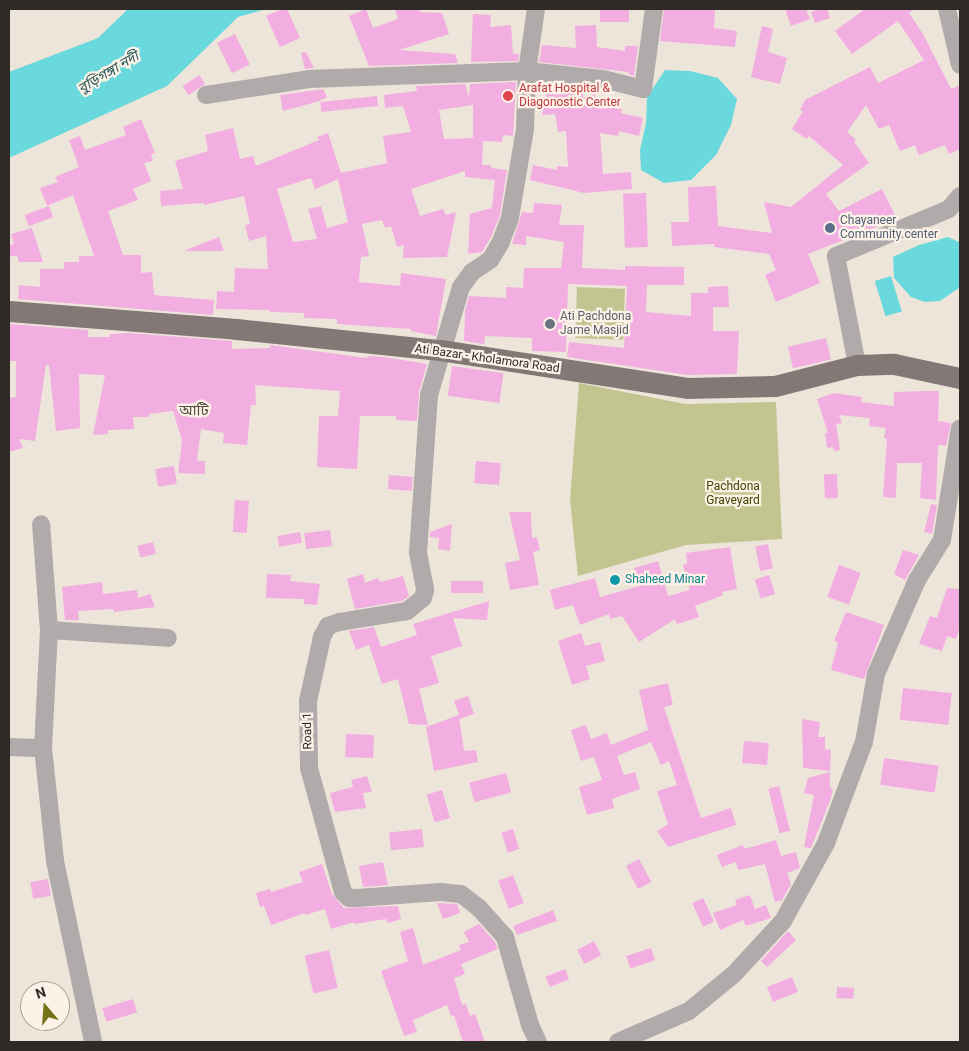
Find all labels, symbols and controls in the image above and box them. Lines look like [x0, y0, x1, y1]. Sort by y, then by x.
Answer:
water label: বুড়িগঙ্গা নদী [75, 47, 141, 97]
place label: Arafat Hospital & Diagonostic Center [519, 82, 621, 110]
marker: Arafat Hospital & Diagonostic Center [501, 89, 515, 103]
place label: Chayaneer Community center [840, 214, 938, 242]
marker: Chayaneer Community center [824, 222, 836, 234]
place label: Ati Pachdona Jame Masjid [560, 310, 631, 338]
marker: Ati Pachdona Jame Masjid [544, 318, 556, 330]
street label: Ati Bazar - Kholamora Road [414, 342, 560, 376]
district label: আটি [179, 402, 209, 420]
park label: Pachdona Graveyard [706, 480, 760, 508]
place label: Shaheed Minar [625, 573, 705, 587]
marker: Shaheed Minar [609, 574, 621, 586]
street label: Road 1 [300, 712, 316, 750]
north arrow [20, 981, 70, 1031]
text: N [33, 984, 48, 1002]

